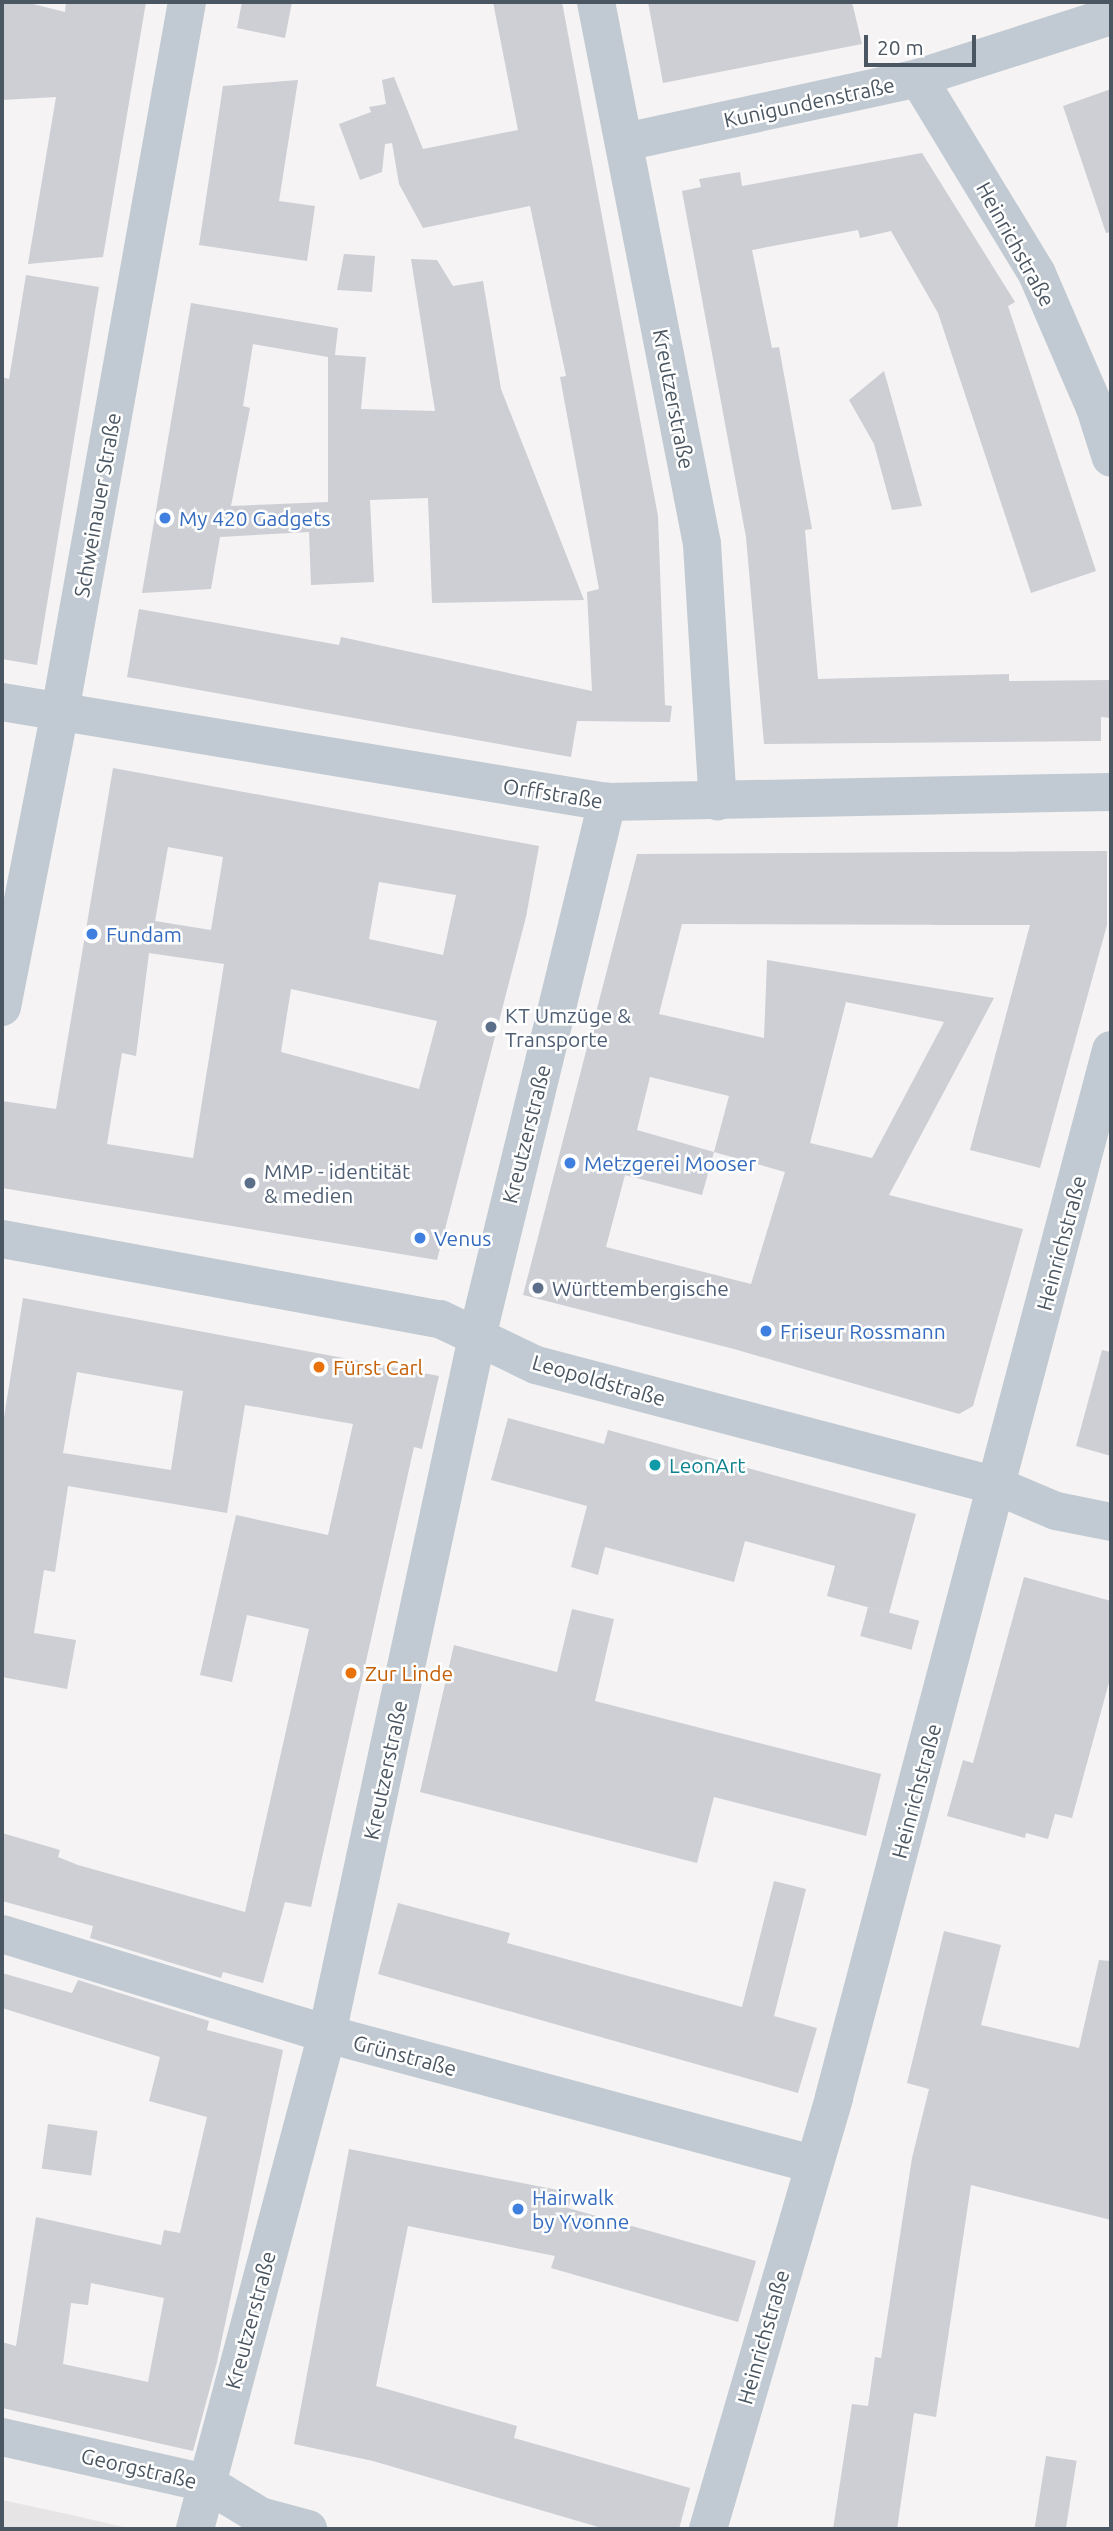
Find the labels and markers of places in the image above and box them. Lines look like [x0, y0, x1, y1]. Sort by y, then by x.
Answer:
place label: My 420 Gadgets [179, 505, 331, 531]
marker: My 420 Gadgets [157, 510, 173, 526]
place label: Fundam [106, 921, 182, 947]
marker: Fundam [84, 926, 100, 942]
place label: KT Umzüge & Transporte [505, 1002, 631, 1052]
marker: KT Umzüge & Transporte [483, 1019, 499, 1035]
place label: Metzgerei Mooser [584, 1150, 756, 1176]
marker: Metzgerei Mooser [562, 1155, 578, 1171]
place label: MMP - identität & medien [264, 1158, 410, 1208]
marker: MMP - identität & medien [242, 1175, 258, 1191]
place label: Venus [434, 1225, 491, 1251]
marker: Venus [412, 1230, 428, 1246]
place label: Württembergische [552, 1275, 729, 1301]
marker: Württembergische [530, 1280, 546, 1296]
place label: Friseur Rossmann [780, 1318, 946, 1344]
marker: Friseur Rossmann [758, 1323, 774, 1339]
place label: Fürst Carl [333, 1354, 423, 1380]
marker: Fürst Carl [311, 1359, 327, 1375]
place label: LeonArt [669, 1452, 745, 1478]
marker: LeonArt [647, 1457, 663, 1473]
place label: Zur Linde [365, 1660, 453, 1686]
marker: Zur Linde [343, 1665, 359, 1681]
place label: Hairwalk by Yvonne [532, 2184, 629, 2234]
marker: Hairwalk by Yvonne [510, 2201, 526, 2217]

